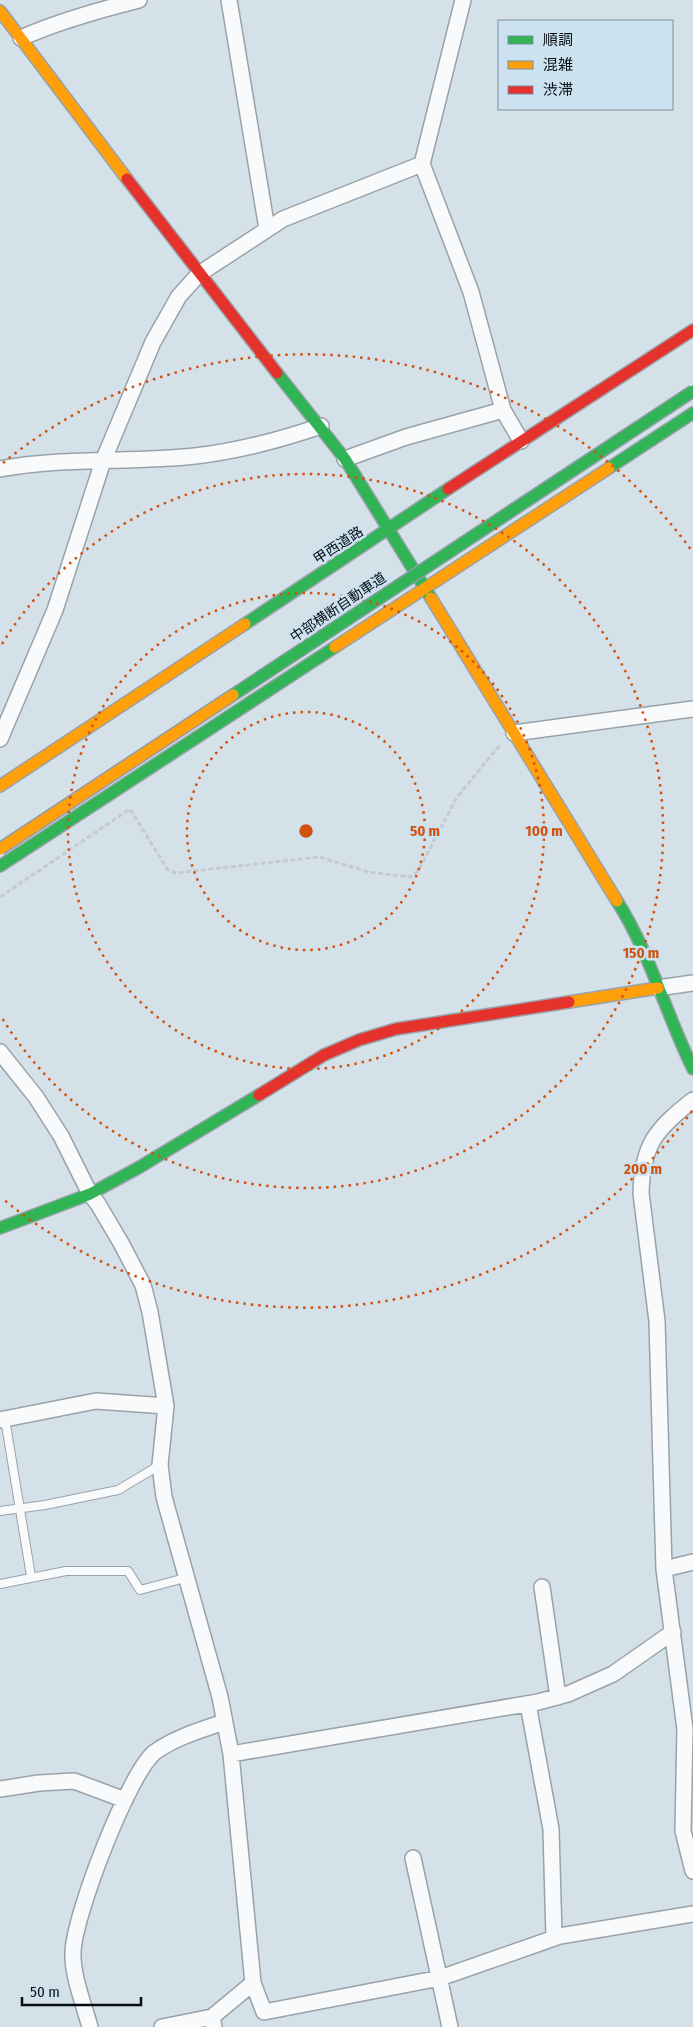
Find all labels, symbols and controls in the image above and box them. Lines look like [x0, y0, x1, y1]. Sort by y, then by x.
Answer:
legend [498, 20, 673, 110]
text: 順調 [543, 31, 573, 49]
text: 混雑 [543, 56, 573, 74]
text: 渋滞 [543, 81, 573, 99]
street label: 甲西道路 [310, 523, 366, 568]
street label: 中部横断自動車道 [287, 569, 389, 646]
centre of rings [297, 822, 315, 840]
text: 50 m [410, 822, 440, 840]
text: 100 m [525, 822, 563, 840]
text: 150 m [623, 944, 659, 962]
text: 200 m [623, 1160, 662, 1178]
scale bar [22, 1974, 141, 2006]
text: 50 m [30, 1983, 60, 2001]

